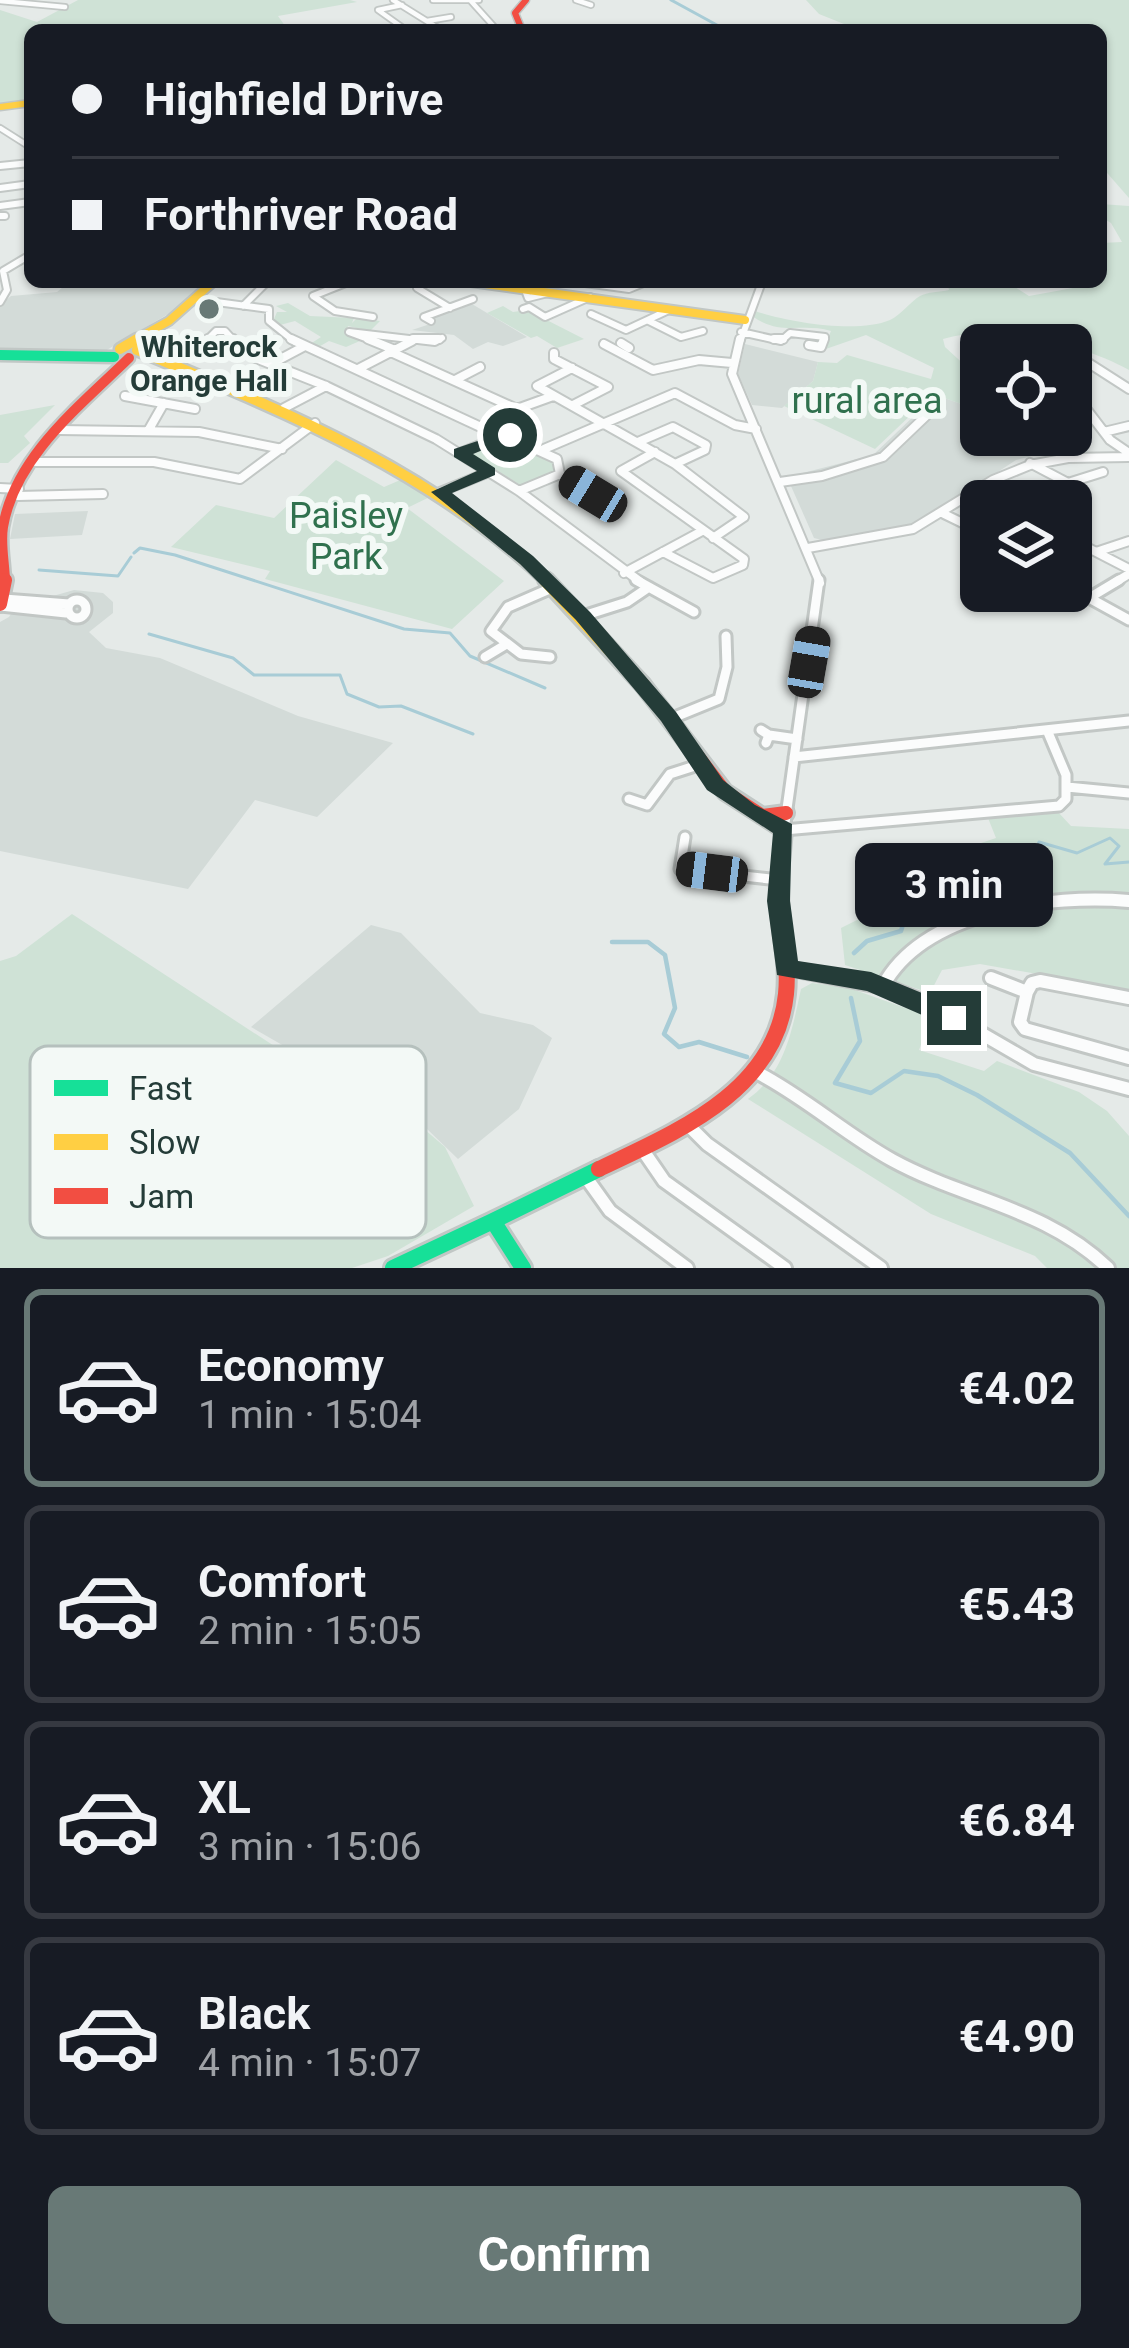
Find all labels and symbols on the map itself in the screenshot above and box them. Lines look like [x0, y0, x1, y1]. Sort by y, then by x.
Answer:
marker: Whiterock Orange Hall [196, 296, 222, 322]
place label: Whiterock Orange Hall [130, 329, 288, 398]
park label: rural area [792, 380, 942, 422]
route start [483, 408, 537, 462]
car [553, 460, 633, 528]
park label: Paisley Park [289, 495, 403, 578]
car [785, 623, 833, 701]
callout: 3 min [855, 844, 1053, 928]
car [674, 850, 750, 894]
route end [927, 991, 981, 1045]
legend [30, 1046, 426, 1238]
text: Fast [129, 1069, 192, 1108]
text: Slow [129, 1123, 200, 1162]
text: Jam [129, 1177, 194, 1216]

